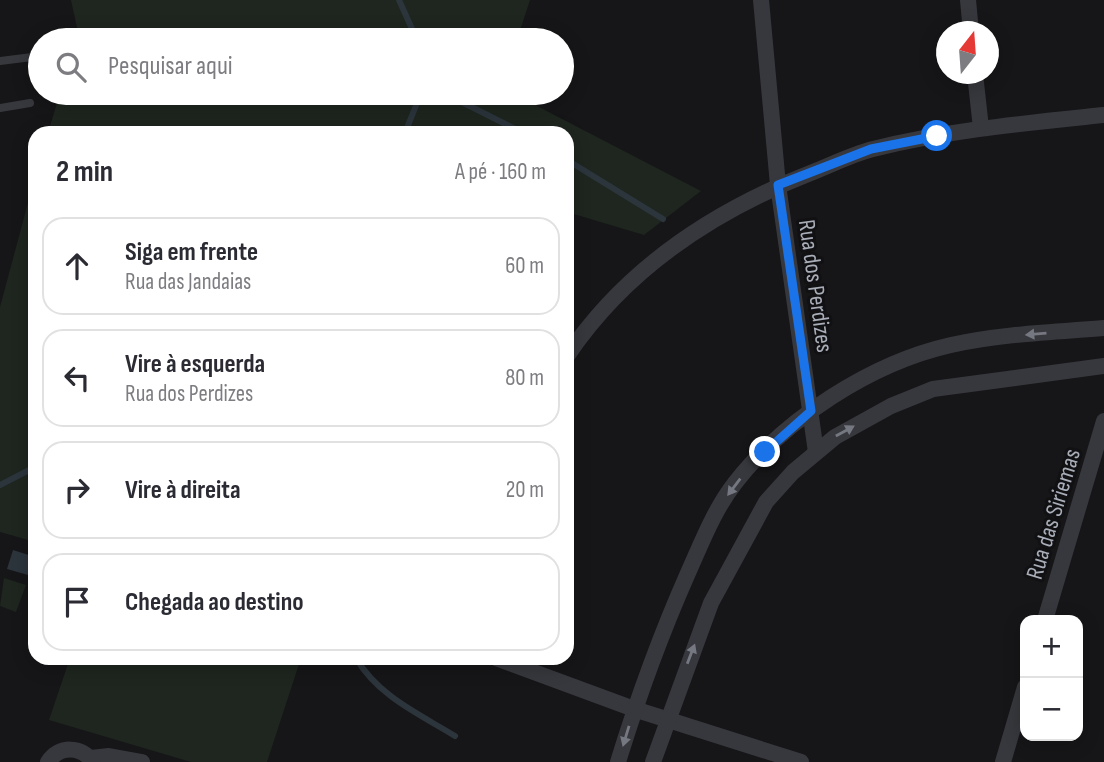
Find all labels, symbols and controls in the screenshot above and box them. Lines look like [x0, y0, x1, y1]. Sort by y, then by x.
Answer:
north arrow [936, 21, 999, 84]
search box [28, 28, 574, 105]
icon: search [52, 48, 90, 86]
text: Pesquisar aqui [108, 51, 233, 82]
route start [921, 120, 952, 151]
text: 2 min [56, 154, 113, 190]
text: A pé · 160 m [455, 158, 546, 186]
street label: Rua dos Perdizes [792, 218, 839, 354]
text: Siga em frente [125, 237, 258, 268]
icon: ahead [58, 247, 96, 285]
text: 60 m [505, 252, 544, 280]
text: Rua das Jandaias [125, 268, 251, 296]
one-way arrow [1025, 329, 1047, 340]
text: Vire à esquerda [125, 349, 265, 380]
icon: left [58, 359, 96, 397]
text: 80 m [505, 364, 544, 392]
text: Rua dos Perdizes [125, 380, 253, 408]
one-way arrow [835, 425, 854, 437]
route end [749, 436, 780, 467]
street label: Rua das Siriemas [1020, 445, 1087, 583]
icon: right [58, 471, 96, 509]
text: Vire à direita [125, 475, 241, 506]
text: 20 m [506, 476, 544, 504]
one-way arrow [727, 478, 741, 496]
icon: arrive [58, 583, 96, 621]
text: Chegada ao destino [125, 587, 304, 618]
map controls [1020, 615, 1083, 741]
button: + [1020, 615, 1083, 678]
one-way arrow [686, 644, 697, 665]
button: − [1020, 678, 1083, 741]
one-way arrow [621, 725, 631, 746]

